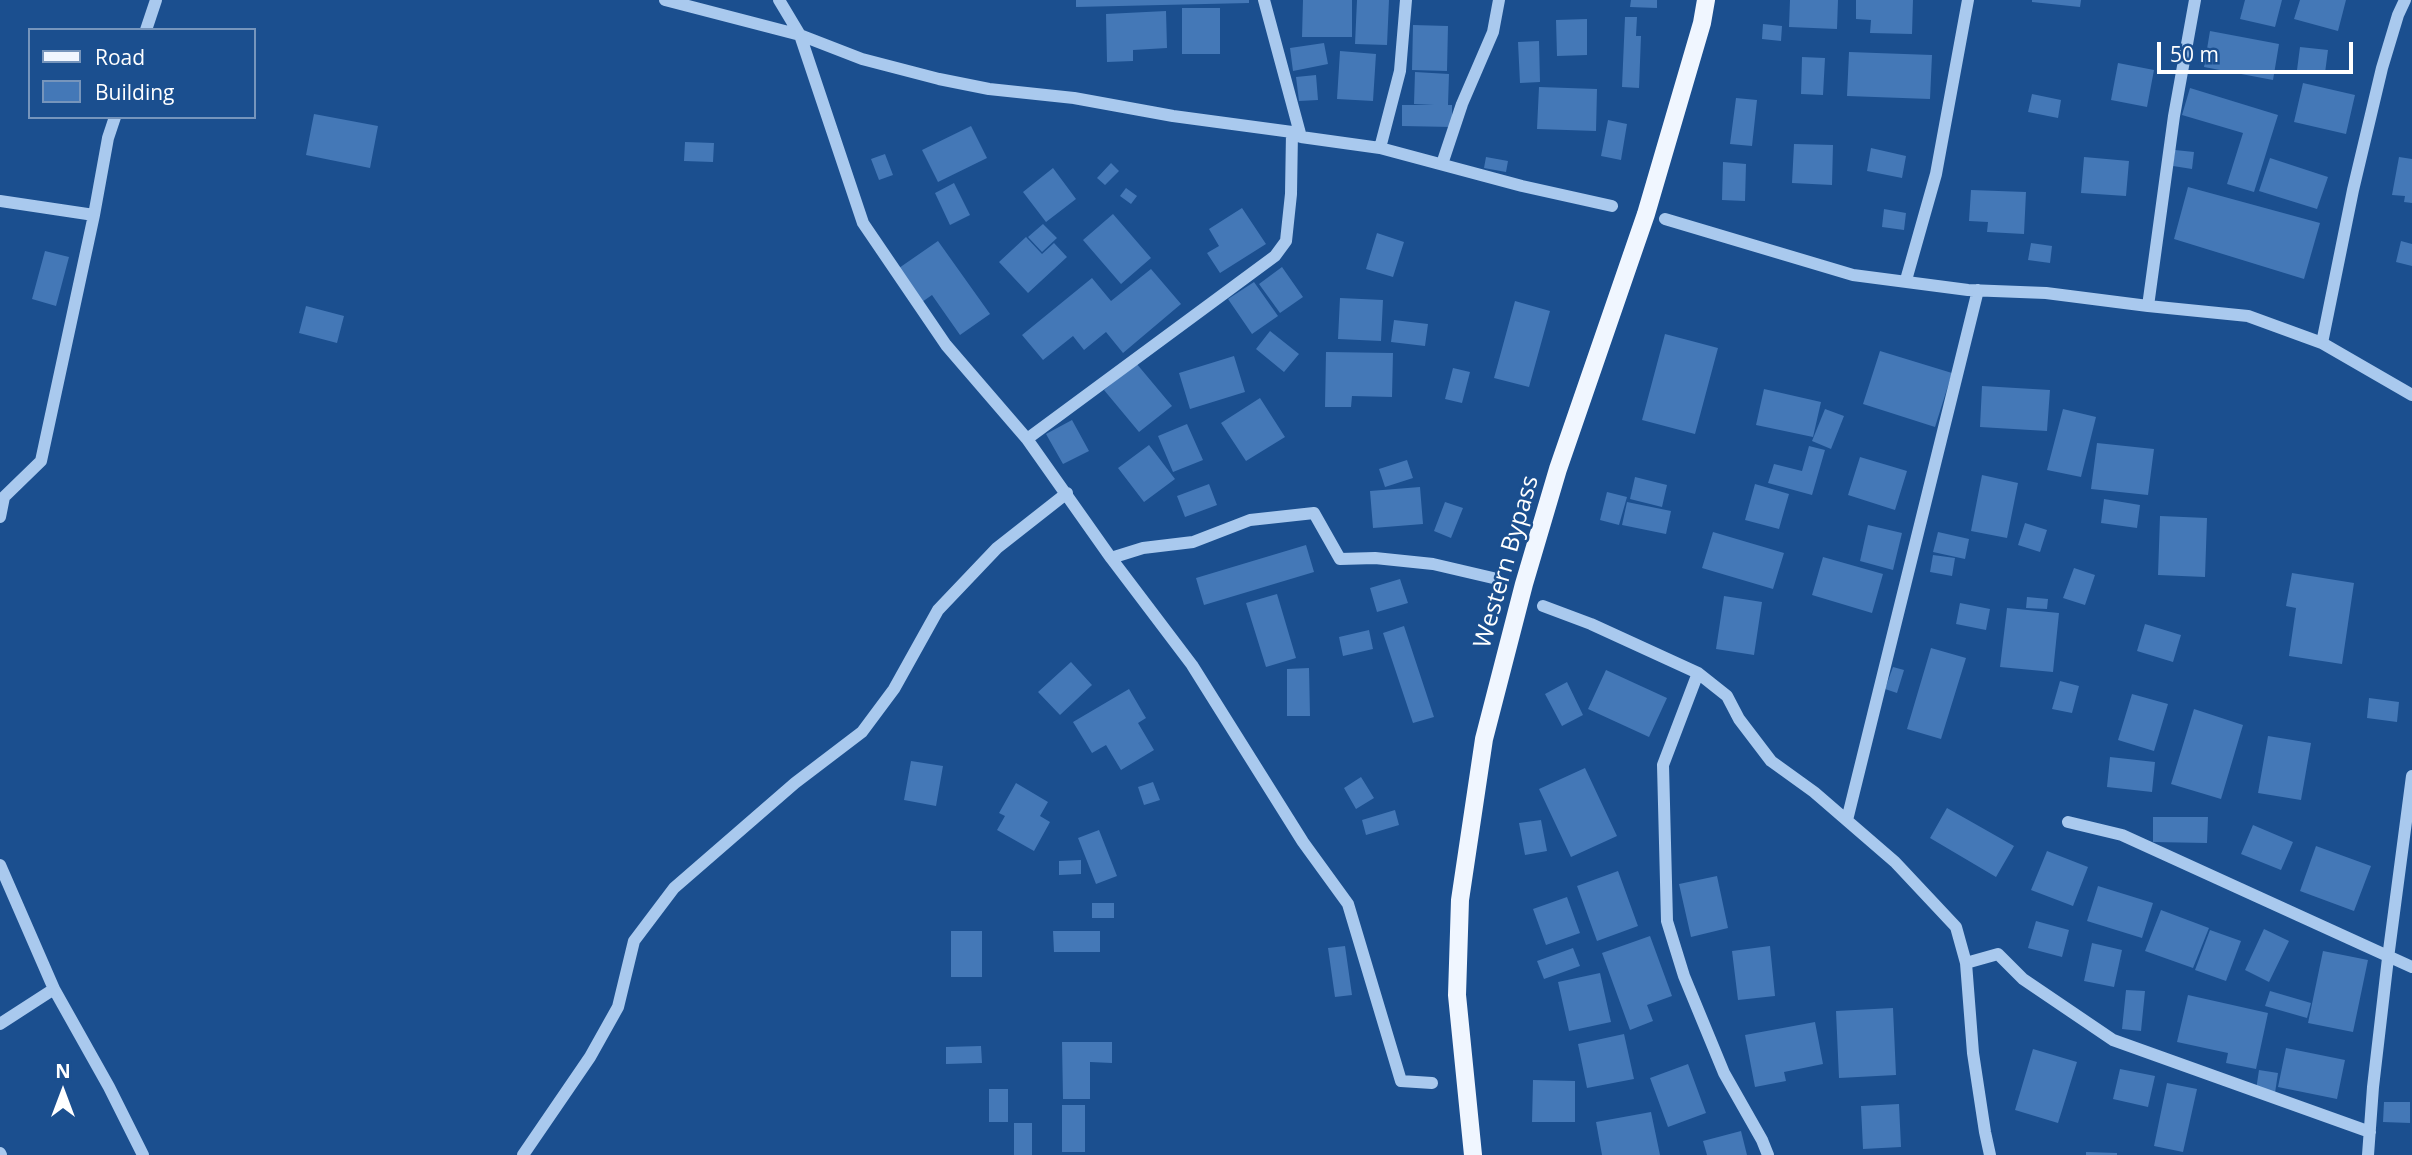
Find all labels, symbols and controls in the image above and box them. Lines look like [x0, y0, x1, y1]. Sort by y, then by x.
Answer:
legend [28, 28, 256, 119]
scale bar [2160, 28, 2356, 72]
text: 50 m [2170, 40, 2219, 68]
text: Road [95, 43, 145, 71]
text: Building [95, 78, 174, 106]
street label: Western Bypass [1469, 472, 1545, 652]
north arrow [28, 1057, 98, 1127]
text: N [55, 1058, 71, 1084]

